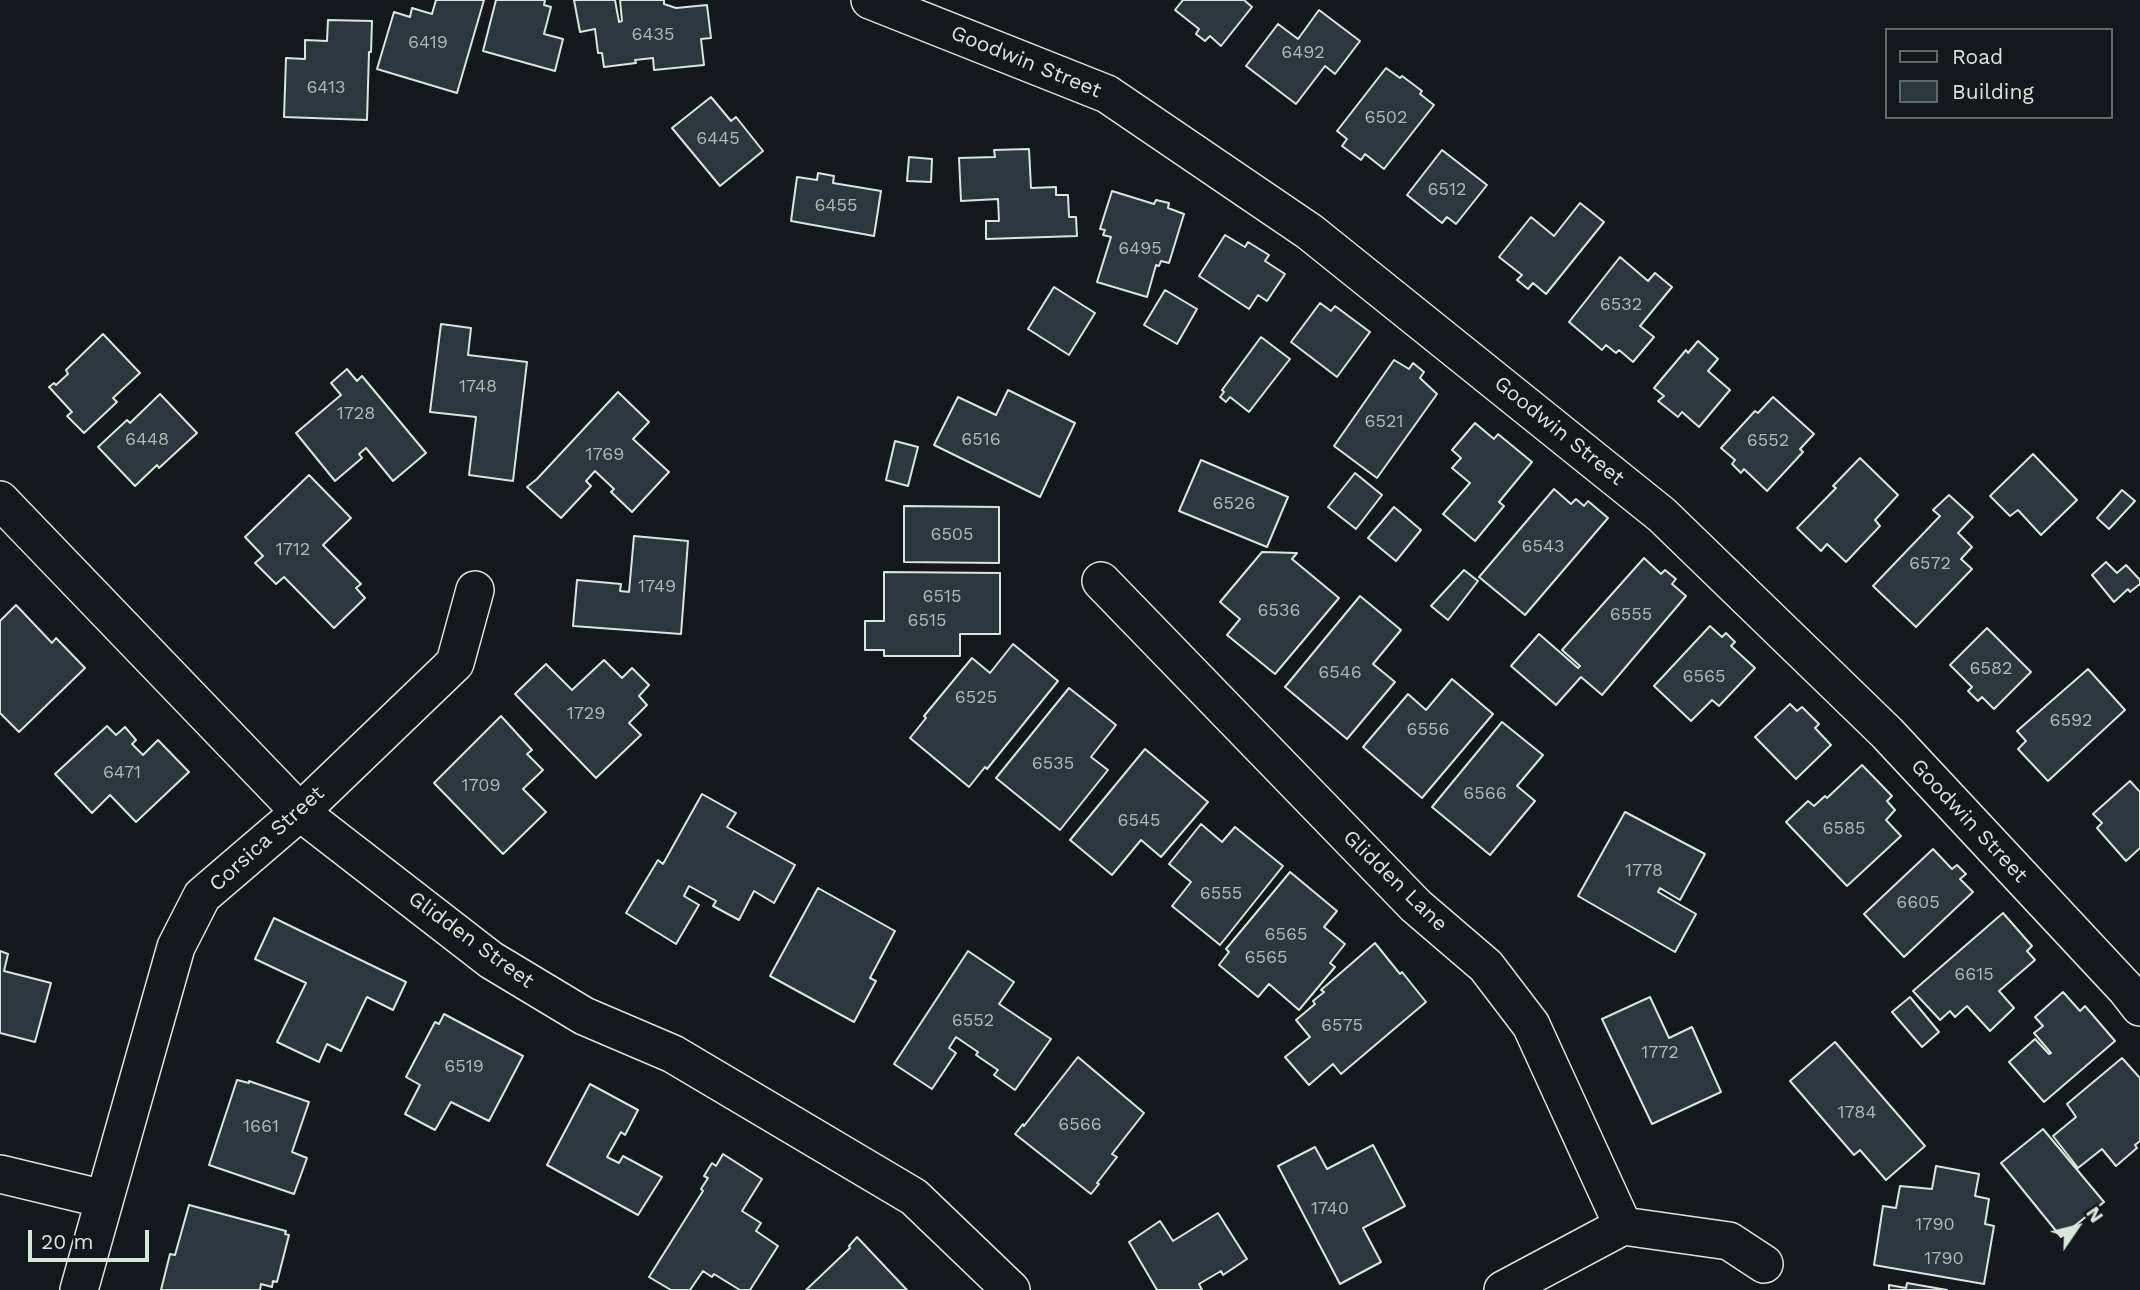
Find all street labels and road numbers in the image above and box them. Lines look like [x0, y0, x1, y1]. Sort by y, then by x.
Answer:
street label: Goodwin Street [947, 20, 1105, 104]
street label: Goodwin Street [1489, 371, 1629, 491]
street label: Goodwin Street [1905, 754, 2033, 888]
street label: Corsica Street [204, 781, 330, 897]
street label: Glidden Lane [1338, 825, 1452, 937]
street label: Glidden Street [403, 886, 539, 994]

